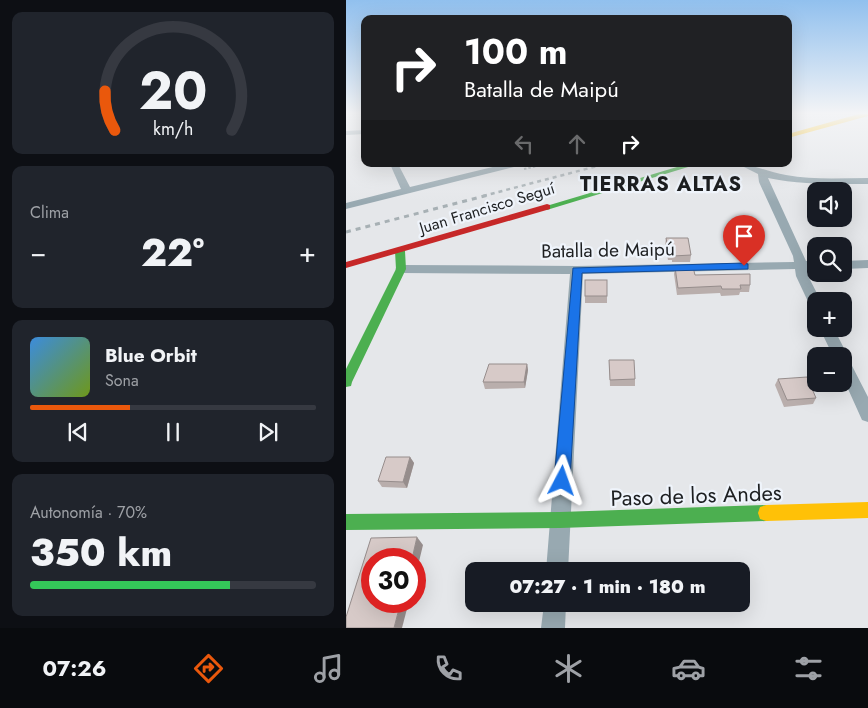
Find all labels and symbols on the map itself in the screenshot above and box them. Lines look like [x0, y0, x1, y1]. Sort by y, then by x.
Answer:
district label: TIERRAS ALTAS [580, 170, 742, 199]
street label: Juan Francisco Seguí [415, 176, 558, 240]
pin [723, 215, 765, 266]
street label: Batalla de Maipú [541, 235, 675, 265]
position arrow [535, 454, 587, 506]
street label: Paso de los Andes [610, 476, 782, 514]
speed limit sign: 30 [361, 548, 426, 613]

